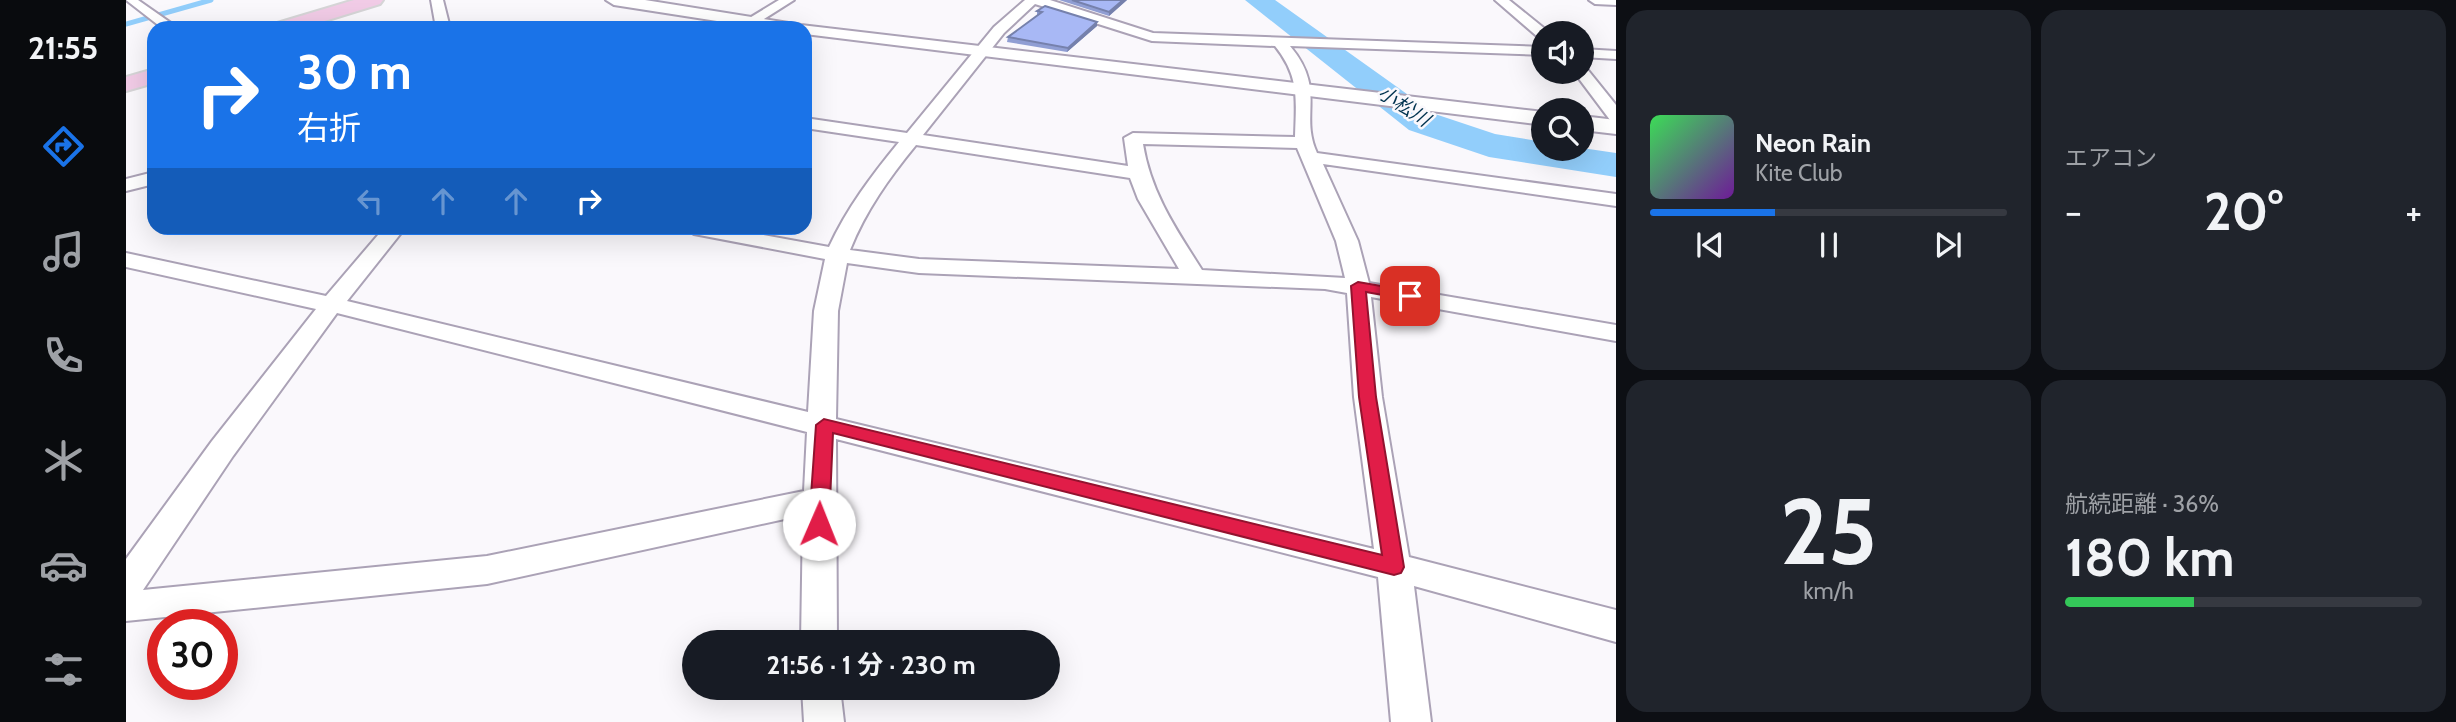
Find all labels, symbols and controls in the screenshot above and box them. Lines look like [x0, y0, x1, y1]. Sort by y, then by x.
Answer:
map controls [1531, 21, 1594, 161]
button: sound [1531, 21, 1594, 84]
text: 21:55 [28, 28, 98, 67]
text: 30 m [297, 42, 412, 101]
icon: right [182, 49, 273, 140]
water label: 小松川 [1374, 81, 1436, 132]
button: search [1531, 98, 1594, 161]
text: 右折 [297, 108, 361, 147]
icon: directions [39, 122, 88, 171]
text: Neon Rain [1755, 127, 1871, 159]
text: エアコン [2065, 144, 2157, 172]
text: Kite Club [1755, 159, 1842, 187]
text: 20° [2204, 180, 2283, 243]
icon: left [351, 182, 389, 220]
icon: ahead [424, 182, 462, 220]
icon: ahead [497, 182, 535, 220]
icon: right [570, 182, 608, 220]
text: − [2065, 188, 2082, 235]
text: + [2405, 188, 2422, 235]
icon: previous [1691, 226, 1729, 264]
icon: pause [1810, 226, 1848, 264]
icon: next [1929, 226, 1967, 264]
icon: music [39, 227, 88, 276]
pin [1380, 266, 1440, 326]
icon: arrive [1391, 277, 1429, 315]
icon: phone [39, 331, 88, 380]
icon: climate [39, 436, 88, 485]
text: 25 [1780, 476, 1877, 587]
position arrow [782, 487, 856, 561]
text: 航続距離 · 36% [2065, 490, 2219, 518]
text: 180 km [2065, 526, 2234, 589]
icon: car [39, 541, 88, 590]
text: km/h [1803, 577, 1854, 605]
speed limit sign: 30 [147, 609, 238, 700]
icon: filters [39, 645, 88, 694]
text: 21:56 · 1 分 · 230 m [766, 649, 976, 681]

